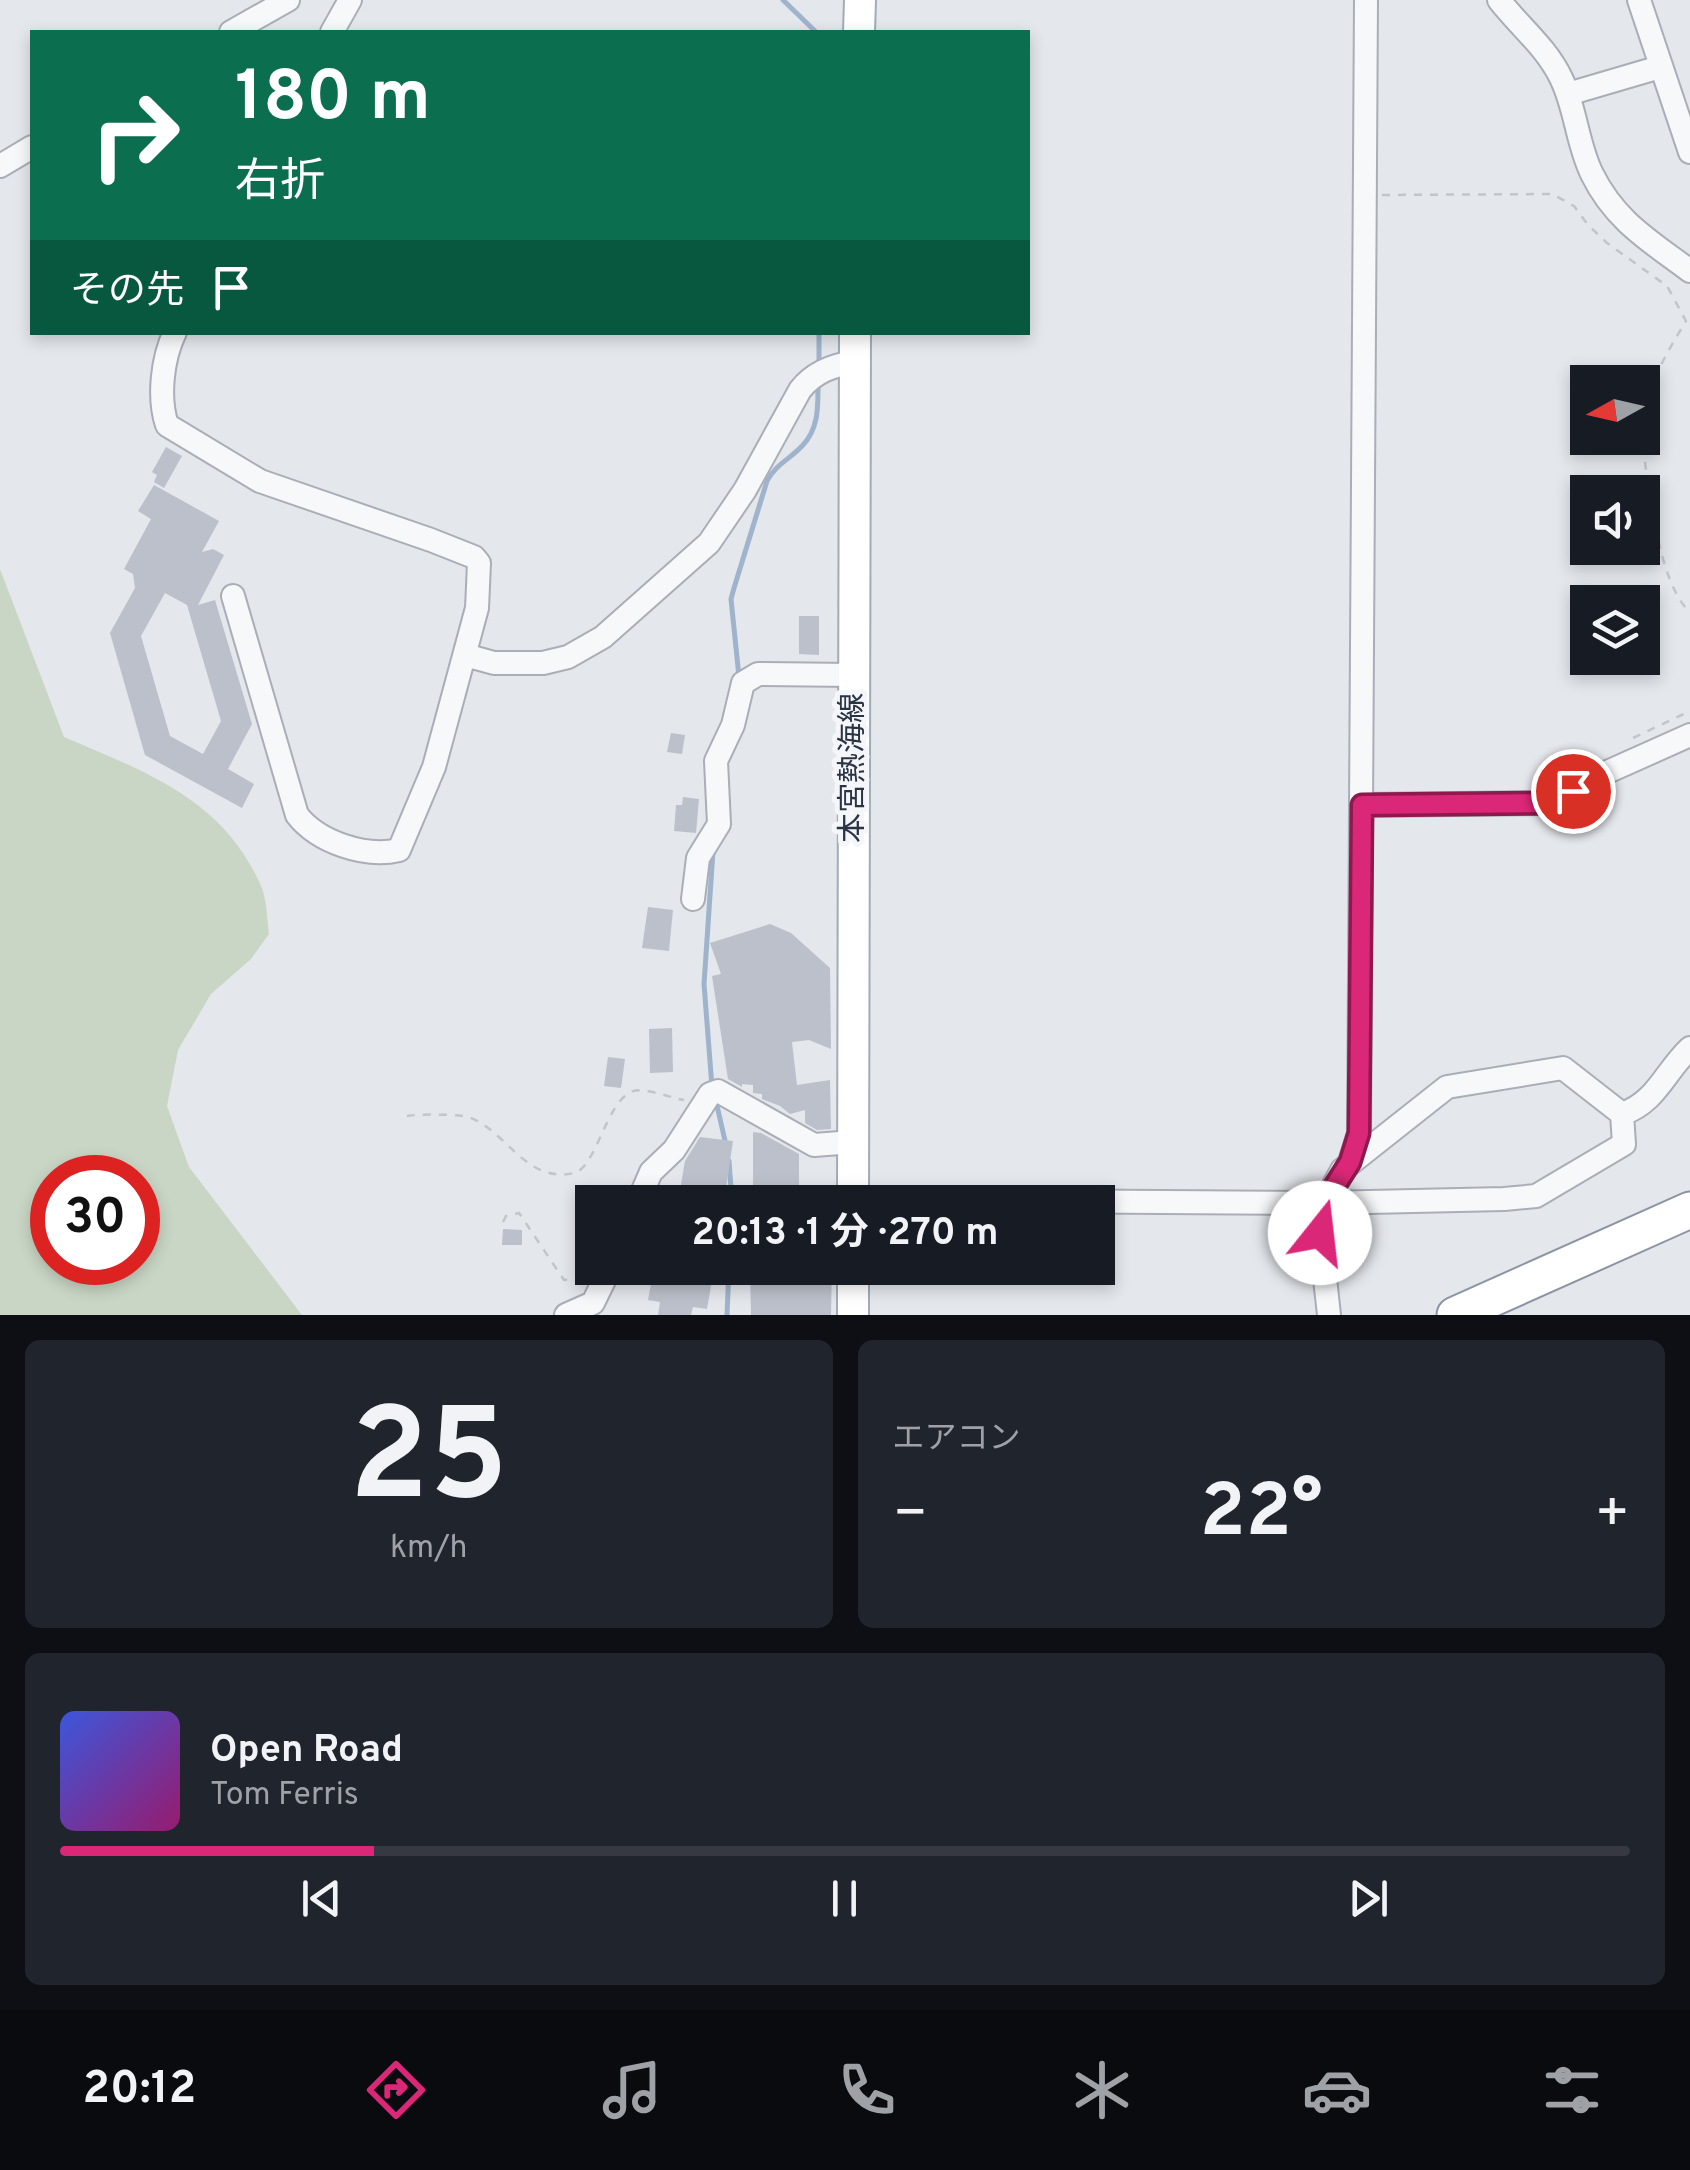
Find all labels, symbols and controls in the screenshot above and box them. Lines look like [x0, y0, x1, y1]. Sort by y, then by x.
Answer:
text: 180 m [235, 56, 431, 145]
icon: right [70, 70, 200, 200]
text: 右折 [235, 155, 325, 212]
icon: arrive [204, 260, 259, 315]
text: その先 [70, 268, 184, 317]
north arrow [1570, 365, 1660, 455]
map controls [1570, 365, 1660, 675]
button: sound [1570, 475, 1660, 565]
button: layers [1570, 585, 1660, 675]
street label: 本宮熱海線 [836, 693, 873, 843]
pin [1531, 749, 1616, 834]
icon: arrive [1546, 764, 1601, 819]
speed limit sign: 30 [30, 1155, 160, 1285]
position arrow [1268, 1181, 1372, 1285]
text: 20:13 · 1 分 · 270 m [691, 1210, 999, 1259]
text: 25 [349, 1381, 508, 1546]
text: エアコン [893, 1420, 1021, 1460]
text: 22° [1200, 1468, 1323, 1563]
text: − [893, 1481, 928, 1551]
text: + [1595, 1481, 1630, 1551]
text: km/h [390, 1529, 468, 1569]
text: Open Road [210, 1727, 403, 1776]
text: Tom Ferris [210, 1776, 359, 1816]
icon: previous [294, 1871, 349, 1926]
icon: pause [817, 1871, 872, 1926]
icon: next [1341, 1871, 1396, 1926]
icon: directions [361, 2055, 431, 2125]
icon: music [597, 2055, 667, 2125]
icon: phone [832, 2055, 902, 2125]
icon: climate [1067, 2055, 1137, 2125]
icon: car [1302, 2055, 1372, 2125]
icon: filters [1537, 2055, 1607, 2125]
text: 20:12 [83, 2062, 196, 2119]

